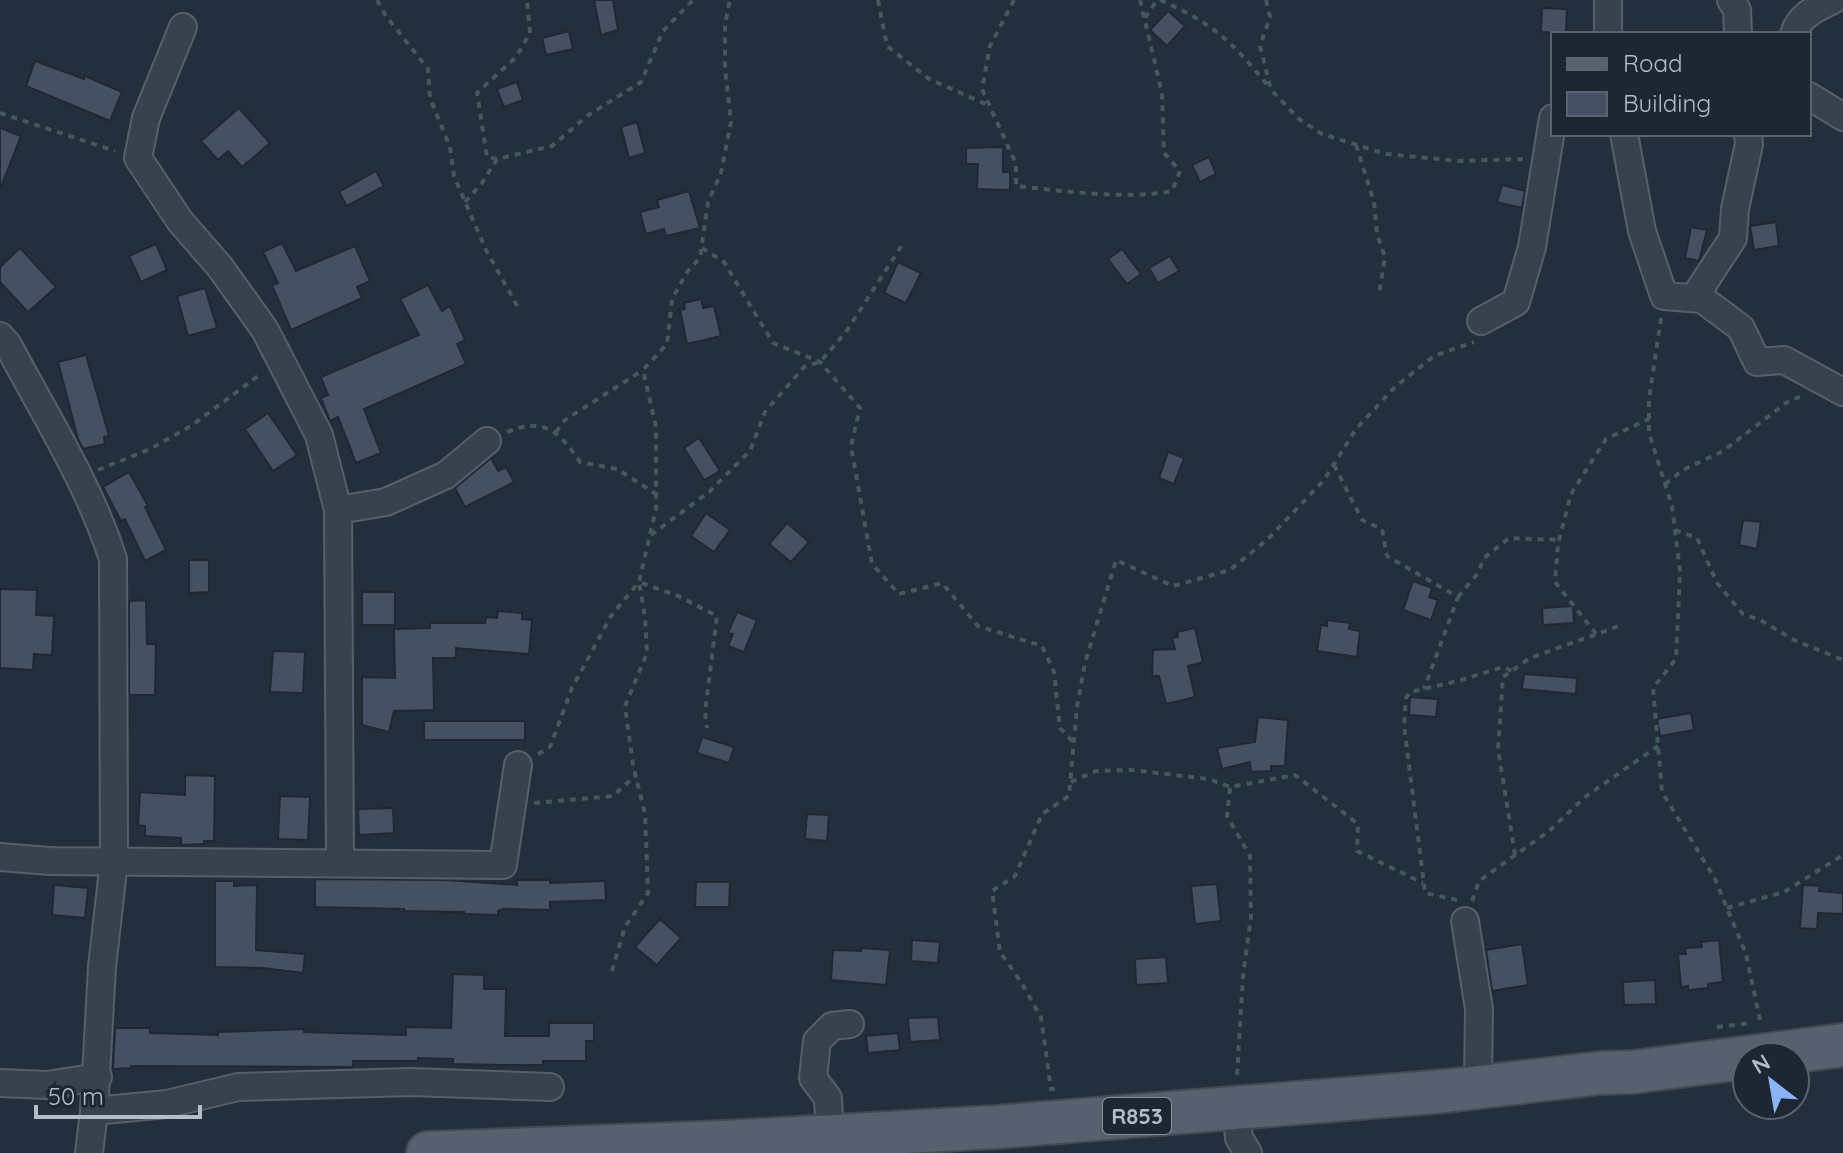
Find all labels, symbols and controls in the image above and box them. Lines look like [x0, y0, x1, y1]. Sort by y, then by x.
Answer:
legend [1551, 32, 1811, 136]
text: Road [1623, 48, 1683, 78]
text: Building [1623, 88, 1711, 118]
north arrow [1731, 1041, 1811, 1121]
text: N [1747, 1048, 1775, 1080]
scale bar [36, 1069, 200, 1119]
text: 50 m [48, 1081, 104, 1111]
road number: R853 [1103, 1098, 1171, 1134]

